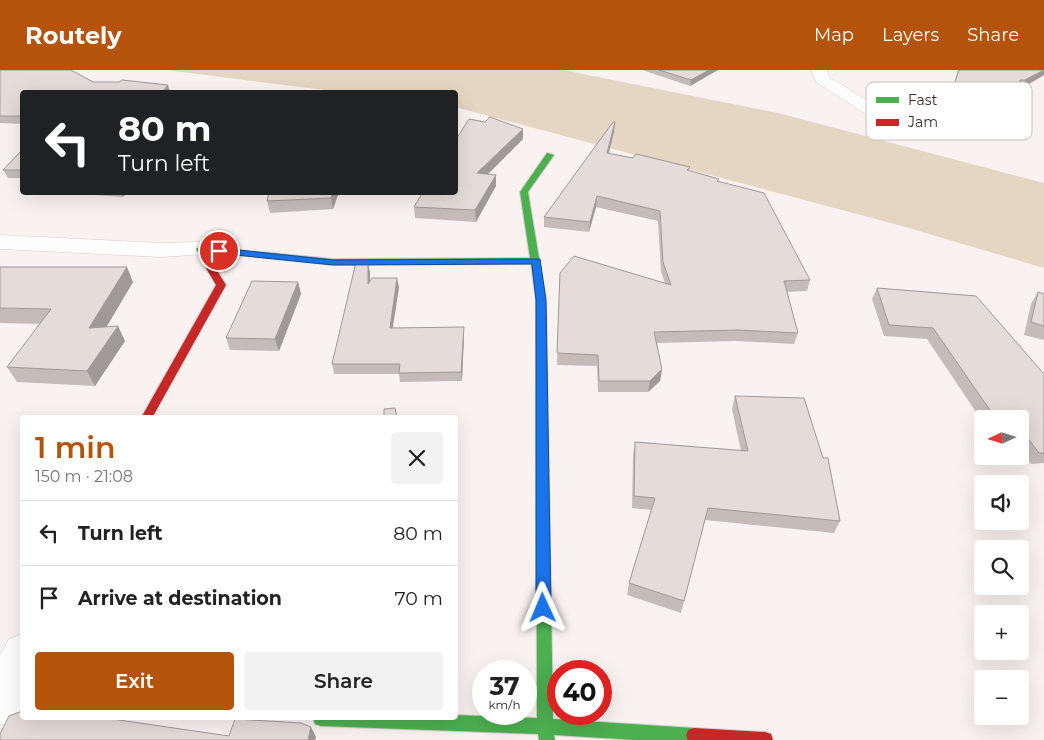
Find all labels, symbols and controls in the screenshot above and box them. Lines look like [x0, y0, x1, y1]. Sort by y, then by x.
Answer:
text: Routely [25, 21, 122, 50]
text: Map [814, 24, 854, 46]
text: Layers [882, 24, 939, 46]
text: Share [967, 24, 1019, 46]
legend [866, 82, 1032, 140]
text: Fast [908, 91, 938, 109]
text: 80 m [118, 107, 212, 150]
icon: left [35, 110, 100, 175]
text: Jam [907, 113, 938, 131]
text: Turn left [118, 150, 210, 177]
pin [198, 230, 240, 272]
icon: arrive [205, 237, 233, 265]
north arrow [974, 410, 1029, 465]
map controls [974, 410, 1029, 725]
text: 1 min [35, 429, 116, 466]
button: close [391, 432, 443, 484]
text: 150 m · 21:08 [35, 467, 133, 486]
button: sound [974, 475, 1029, 530]
icon: left [35, 519, 63, 547]
text: Turn left [78, 522, 163, 545]
text: 80 m [393, 522, 443, 545]
button: search [974, 540, 1029, 595]
position arrow [516, 581, 568, 633]
icon: arrive [35, 584, 63, 612]
text: Arrive at destination [78, 587, 282, 610]
text: 70 m [394, 587, 443, 610]
button: + [974, 605, 1029, 660]
button: Exit [35, 652, 234, 710]
button: Share [244, 652, 443, 710]
speed limit sign: 40 [547, 660, 612, 725]
button: − [974, 670, 1029, 725]
text: 37 [489, 671, 520, 701]
text: km/h [488, 697, 521, 712]

